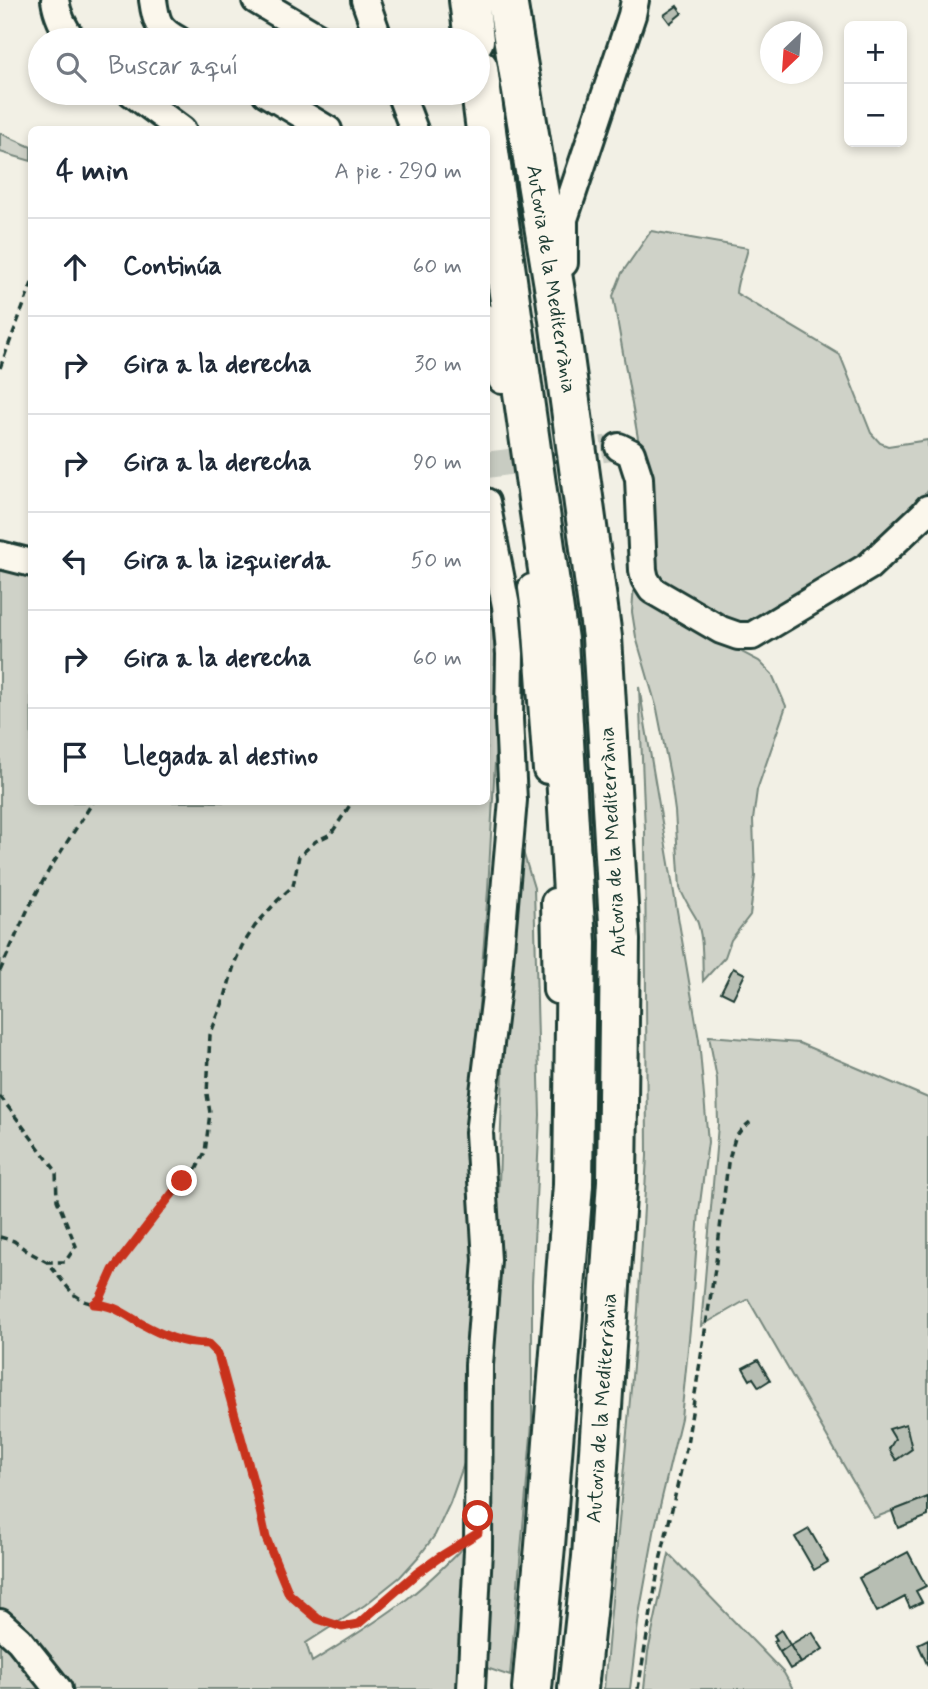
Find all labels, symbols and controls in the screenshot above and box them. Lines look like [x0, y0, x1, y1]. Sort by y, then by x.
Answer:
north arrow [760, 21, 823, 84]
map controls [844, 21, 907, 147]
button: + [844, 21, 907, 84]
search box [28, 28, 490, 105]
icon: search [52, 48, 90, 86]
text: Buscar aquí [108, 50, 239, 84]
button: − [844, 84, 907, 147]
text: 4 min [56, 152, 129, 191]
text: A pie · 290 m [334, 157, 462, 187]
street label: Autovia de la Mediterrània [519, 163, 583, 395]
icon: ahead [56, 248, 94, 286]
text: Continúa [123, 250, 222, 284]
text: 60 m [413, 252, 462, 282]
icon: right [56, 346, 94, 384]
text: Gira a la derecha [123, 348, 312, 382]
text: 30 m [414, 350, 462, 380]
icon: right [56, 444, 94, 482]
text: Gira a la derecha [123, 446, 312, 480]
text: 90 m [413, 448, 462, 478]
icon: left [56, 542, 94, 580]
text: Gira a la izquierda [123, 544, 330, 578]
text: 50 m [411, 546, 462, 576]
icon: right [56, 640, 94, 678]
text: Gira a la derecha [123, 642, 312, 676]
text: 60 m [413, 644, 462, 674]
street label: Autovia de la Mediterrània [593, 726, 633, 958]
icon: arrive [56, 738, 94, 776]
text: Llegada al destino [123, 740, 318, 774]
route end [166, 1165, 197, 1196]
street label: Autovia de la Mediterrània [580, 1292, 624, 1524]
route start [462, 1500, 493, 1531]

